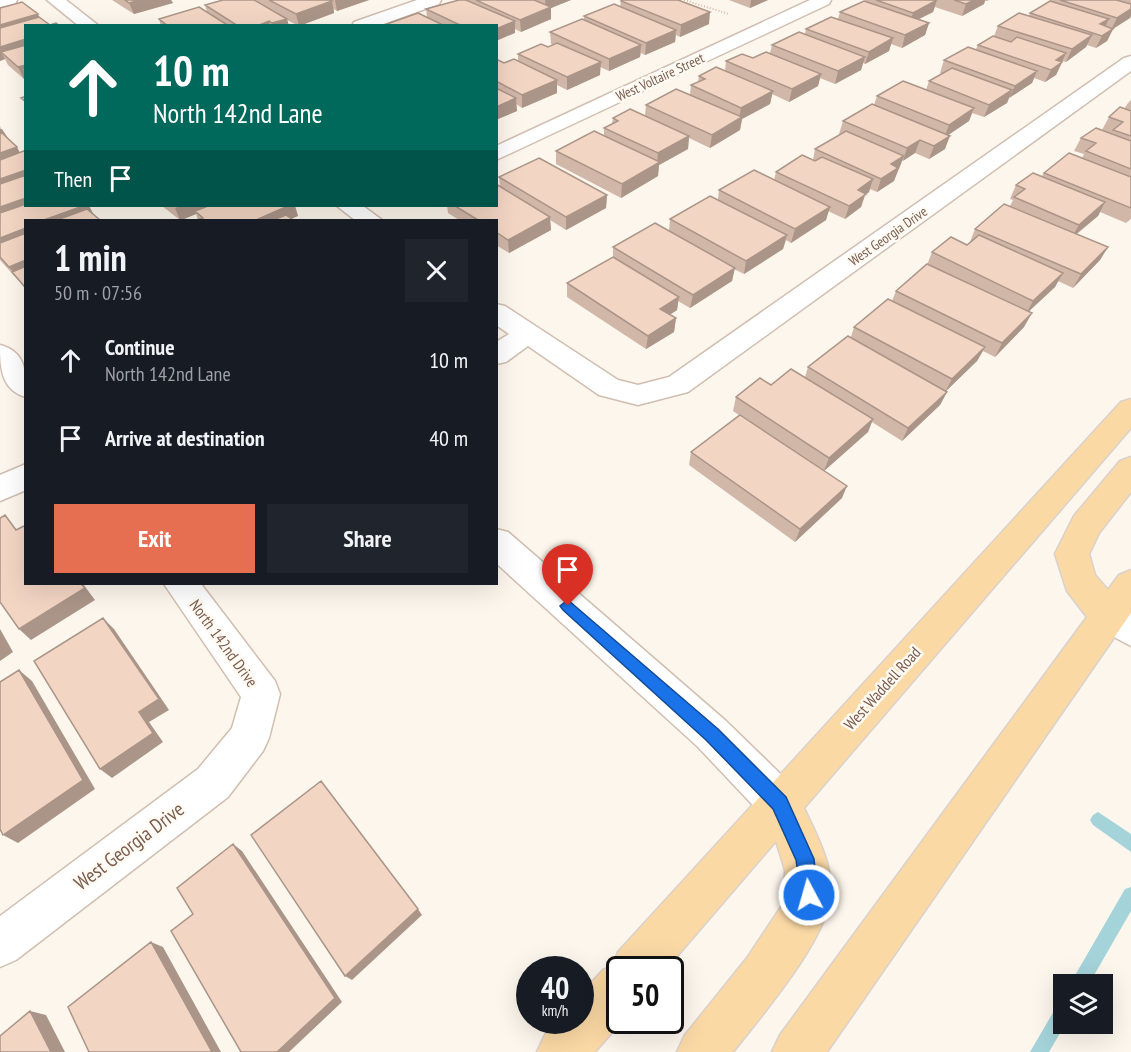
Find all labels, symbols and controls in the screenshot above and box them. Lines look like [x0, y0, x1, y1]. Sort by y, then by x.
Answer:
text: 10 m [153, 43, 230, 98]
icon: ahead [54, 48, 132, 126]
street label: West Voltaire Street [613, 49, 707, 105]
text: North 142nd Lane [153, 96, 323, 130]
icon: arrive [104, 162, 137, 195]
text: Then [54, 165, 92, 193]
street label: West Georgia Drive [845, 202, 931, 270]
text: 1 min [54, 234, 127, 281]
button: close [405, 239, 468, 302]
text: 50 m · 07:56 [54, 280, 142, 306]
text: Continue [105, 333, 175, 361]
icon: ahead [54, 344, 87, 377]
text: 10 m [429, 346, 468, 374]
text: North 142nd Lane [105, 361, 231, 387]
icon: arrive [54, 422, 87, 455]
text: Arrive at destination [105, 424, 265, 452]
text: 40 m [429, 424, 468, 452]
button: Exit [54, 504, 255, 573]
button: Share [267, 504, 468, 573]
pin [542, 544, 593, 606]
icon: arrive [551, 553, 584, 586]
street label: North 142nd Drive [186, 595, 262, 691]
street label: West Waddell Road [839, 642, 925, 734]
street label: West Georgia Drive [69, 796, 189, 896]
position arrow [777, 863, 841, 927]
speed limit sign: 50 [606, 956, 684, 1034]
text: 40 [541, 968, 569, 1007]
map controls [1053, 974, 1113, 1034]
button: layers [1053, 974, 1113, 1034]
text: km/h [542, 1001, 568, 1020]

